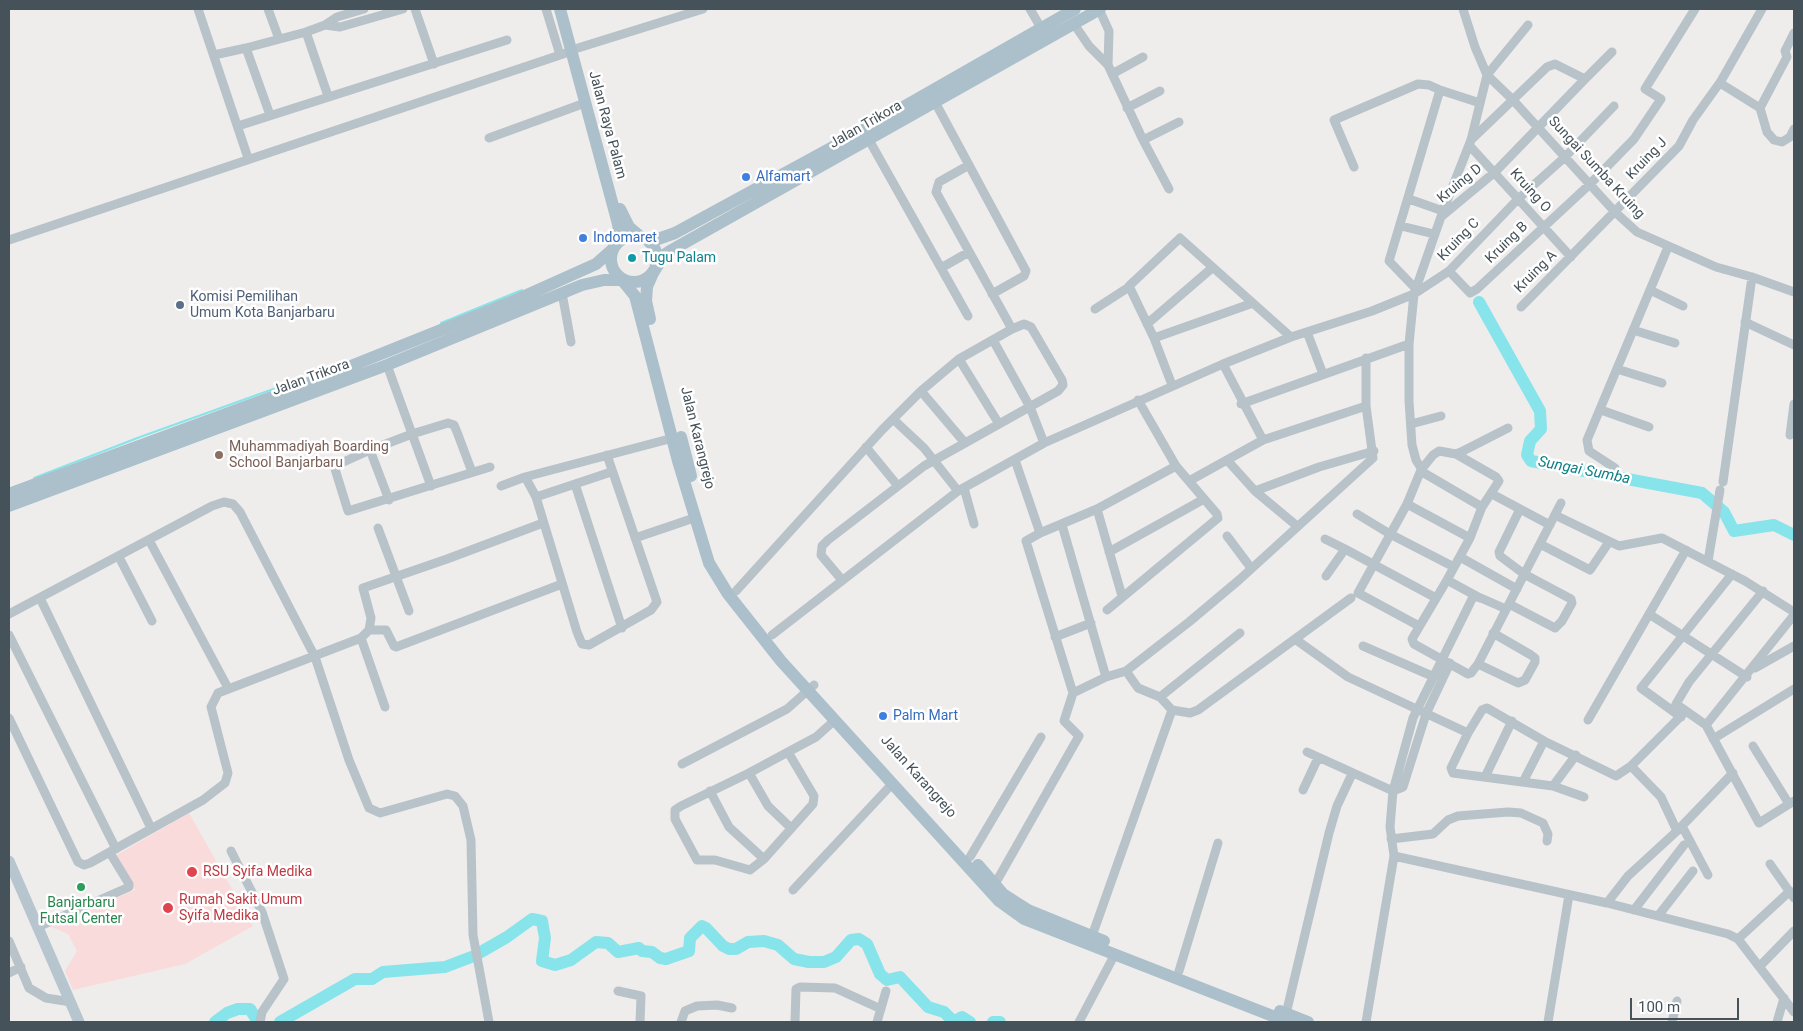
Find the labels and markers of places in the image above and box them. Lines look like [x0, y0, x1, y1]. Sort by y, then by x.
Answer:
place label: Alfamart [756, 169, 811, 185]
marker: Alfamart [740, 171, 752, 183]
place label: Indomaret [593, 230, 657, 246]
marker: Indomaret [577, 232, 589, 244]
place label: Tugu Palam [642, 250, 716, 266]
marker: Tugu Palam [626, 252, 638, 264]
place label: Komisi Pemilihan Umum Kota Banjarbaru [190, 289, 335, 322]
marker: Komisi Pemilihan Umum Kota Banjarbaru [174, 299, 186, 311]
place label: Muhammadiyah Boarding School Banjarbaru [229, 439, 389, 472]
marker: Muhammadiyah Boarding School Banjarbaru [213, 449, 225, 461]
place label: Palm Mart [893, 708, 958, 724]
marker: Palm Mart [877, 710, 889, 722]
place label: RSU Syifa Medika [203, 864, 312, 880]
marker: RSU Syifa Medika [185, 865, 199, 879]
marker: Banjarbaru Futsal Center [75, 881, 87, 893]
place label: Rumah Sakit Umum Syifa Medika [179, 892, 302, 924]
place label: Banjarbaru Futsal Center [40, 895, 122, 928]
marker: Rumah Sakit Umum Syifa Medika [161, 901, 175, 915]

